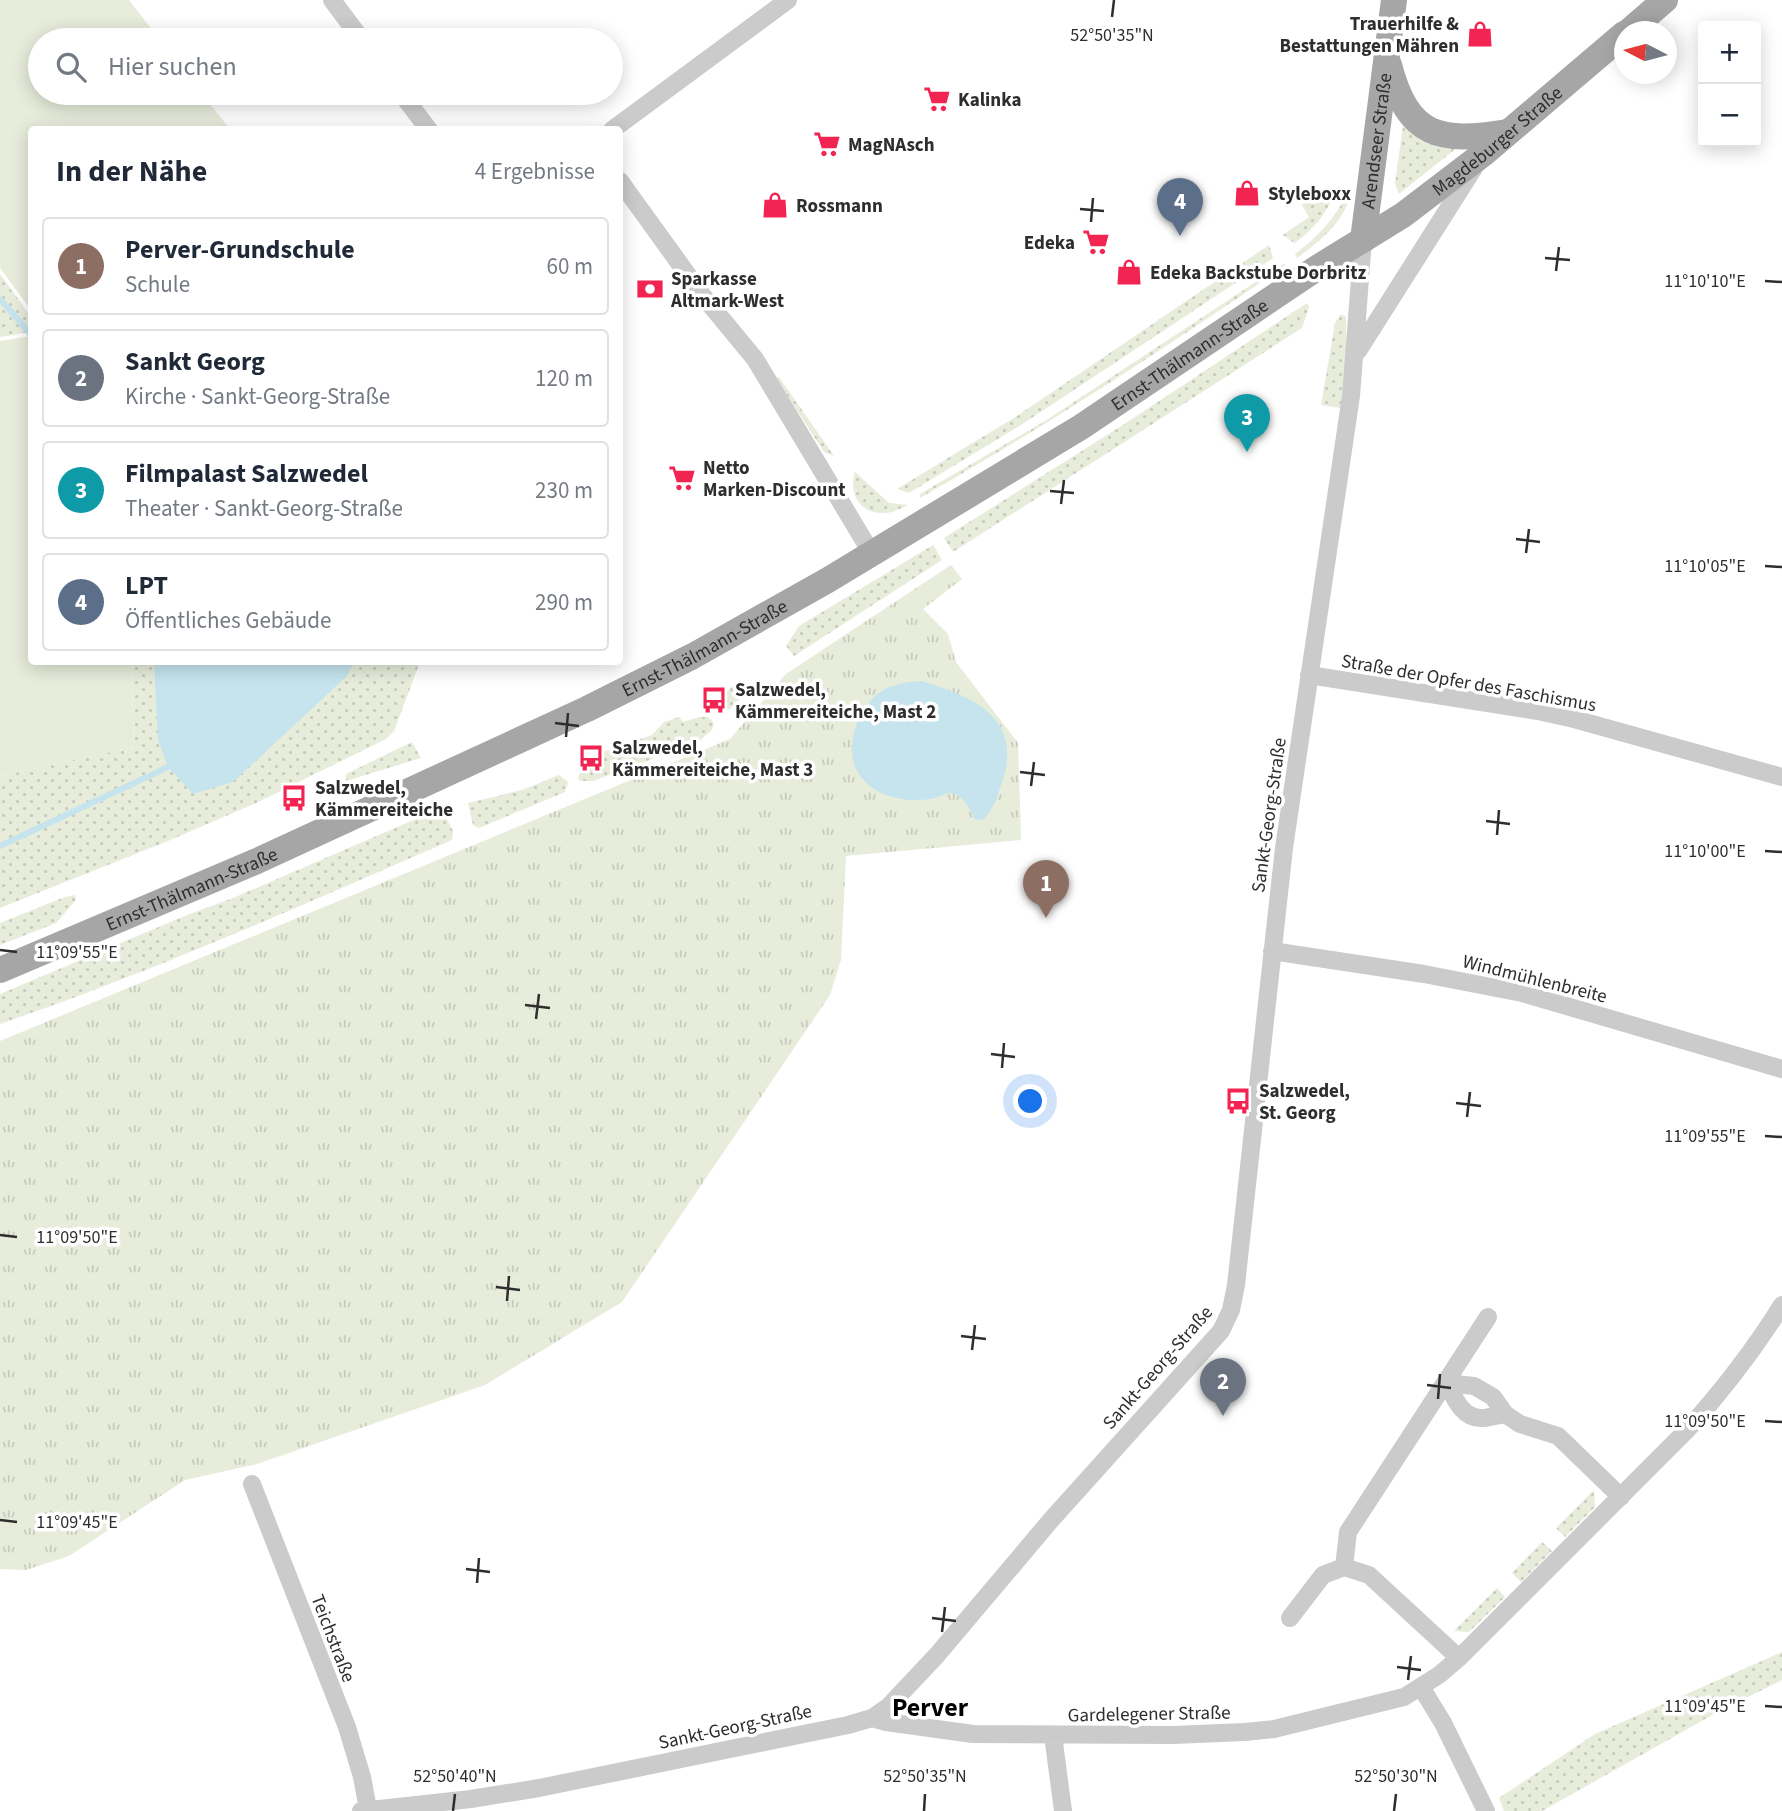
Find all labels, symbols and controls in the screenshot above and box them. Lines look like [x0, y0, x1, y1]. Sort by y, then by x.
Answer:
place label: Trauerhilfe & Bestattungen Mähren [1280, 11, 1459, 60]
shop icon: Trauerhilfe & Bestattungen Mähren [1465, 19, 1495, 49]
north arrow [1614, 21, 1677, 84]
map controls [1698, 21, 1761, 147]
button: + [1698, 21, 1761, 84]
text: 52°50'35"N [1070, 23, 1154, 48]
search box [28, 28, 623, 105]
icon: search [52, 48, 90, 86]
text: Hier suchen [108, 48, 237, 85]
street label: Arendseer Straße [1355, 72, 1399, 211]
street label: Magdeburger Straße [1427, 80, 1569, 203]
supermarket icon: Kalinka [922, 84, 952, 114]
button: − [1698, 84, 1761, 147]
place label: Kalinka [958, 87, 1021, 114]
supermarket icon: MagNAsch [812, 129, 842, 159]
place label: MagNAsch [848, 132, 935, 159]
text: In der Nähe [56, 150, 207, 193]
text: 4 Ergebnisse [475, 155, 595, 188]
pin: 4 [1157, 178, 1203, 236]
shop icon: Styleboxx [1232, 178, 1262, 208]
place label: Styleboxx [1268, 181, 1351, 208]
shop icon: Rossmann [760, 190, 790, 220]
place label: Rossmann [796, 193, 883, 220]
supermarket icon: Edeka [1081, 227, 1111, 257]
place label: Edeka [1024, 230, 1075, 257]
text: Perver-Grundschule [125, 231, 355, 268]
text: 1 [75, 250, 87, 283]
text: 60 m [546, 250, 593, 283]
shop icon: Edeka Backstube Dorbritz [1114, 257, 1144, 287]
place label: Edeka Backstube Dorbritz [1150, 260, 1367, 287]
place label: Sparkasse Altmark-West [670, 266, 784, 315]
text: Schule [125, 268, 190, 301]
text: 11°10'10"E [1664, 269, 1746, 294]
bank icon: Sparkasse Altmark-West [635, 274, 665, 304]
street label: Ernst-Thälmann-Straße [1106, 293, 1274, 418]
text: Sankt Georg [125, 343, 265, 380]
text: 2 [75, 362, 87, 395]
text: 120 m [535, 362, 593, 395]
text: Kirche · Sankt-Georg-Straße [125, 380, 390, 413]
pin: 3 [1224, 394, 1270, 452]
text: Filmpalast Salzwedel [125, 455, 368, 492]
place label: Netto Marken-Discount [703, 455, 846, 504]
supermarket icon: Netto Marken-Discount [667, 463, 697, 493]
text: 3 [75, 474, 87, 507]
text: 230 m [535, 474, 593, 507]
text: Theater · Sankt-Georg-Straße [125, 492, 403, 525]
text: 11°10'05"E [1664, 554, 1746, 579]
text: LPT [125, 567, 168, 604]
text: 4 [75, 586, 87, 619]
text: 290 m [535, 586, 593, 619]
street label: Ernst-Thälmann-Straße [618, 593, 793, 704]
text: Öffentliches Gebäude [125, 604, 332, 637]
street label: Straße der Opfer des Faschismus [1339, 648, 1598, 719]
place label: Salzwedel, Kämmereiteiche, Mast 2 [735, 677, 936, 726]
bus stop icon: Salzwedel, Kämmereiteiche, Mast 2 [699, 685, 729, 715]
place label: Salzwedel, Kämmereiteiche, Mast 3 [612, 735, 813, 784]
street label: Sankt-Georg-Straße [1245, 736, 1294, 894]
bus stop icon: Salzwedel, Kämmereiteiche, Mast 3 [576, 743, 606, 773]
place label: Salzwedel, Kämmereiteiche [315, 775, 453, 824]
bus stop icon: Salzwedel, Kämmereiteiche [279, 783, 309, 813]
text: 11°10'00"E [1664, 839, 1746, 864]
street label: Ernst-Thälmann-Straße [102, 841, 282, 939]
pin: 1 [1023, 860, 1069, 918]
text: 11°09'55"E [36, 940, 118, 965]
street label: Windmühlenbreite [1459, 948, 1610, 1010]
place label: Salzwedel, St. Georg [1259, 1078, 1350, 1127]
your location [1013, 1084, 1047, 1118]
bus stop icon: Salzwedel, St. Georg [1223, 1086, 1253, 1116]
text: 11°09'55"E [1664, 1124, 1746, 1149]
text: 11°09'50"E [36, 1225, 118, 1250]
street label: Sankt-Georg-Straße [1097, 1300, 1220, 1436]
pin: 2 [1200, 1358, 1246, 1416]
text: 11°09'50"E [1664, 1409, 1746, 1434]
text: 11°09'45"E [36, 1510, 118, 1535]
street label: Teichstraße [303, 1591, 362, 1686]
district label: Perver [892, 1689, 969, 1726]
text: 11°09'45"E [1664, 1694, 1746, 1719]
street label: Sankt-Georg-Straße [656, 1698, 814, 1757]
street label: Gardelegener Straße [1067, 1700, 1231, 1729]
text: 52°50'40"N [413, 1764, 497, 1789]
text: 52°50'35"N [883, 1764, 967, 1789]
text: 52°50'30"N [1354, 1764, 1438, 1789]

